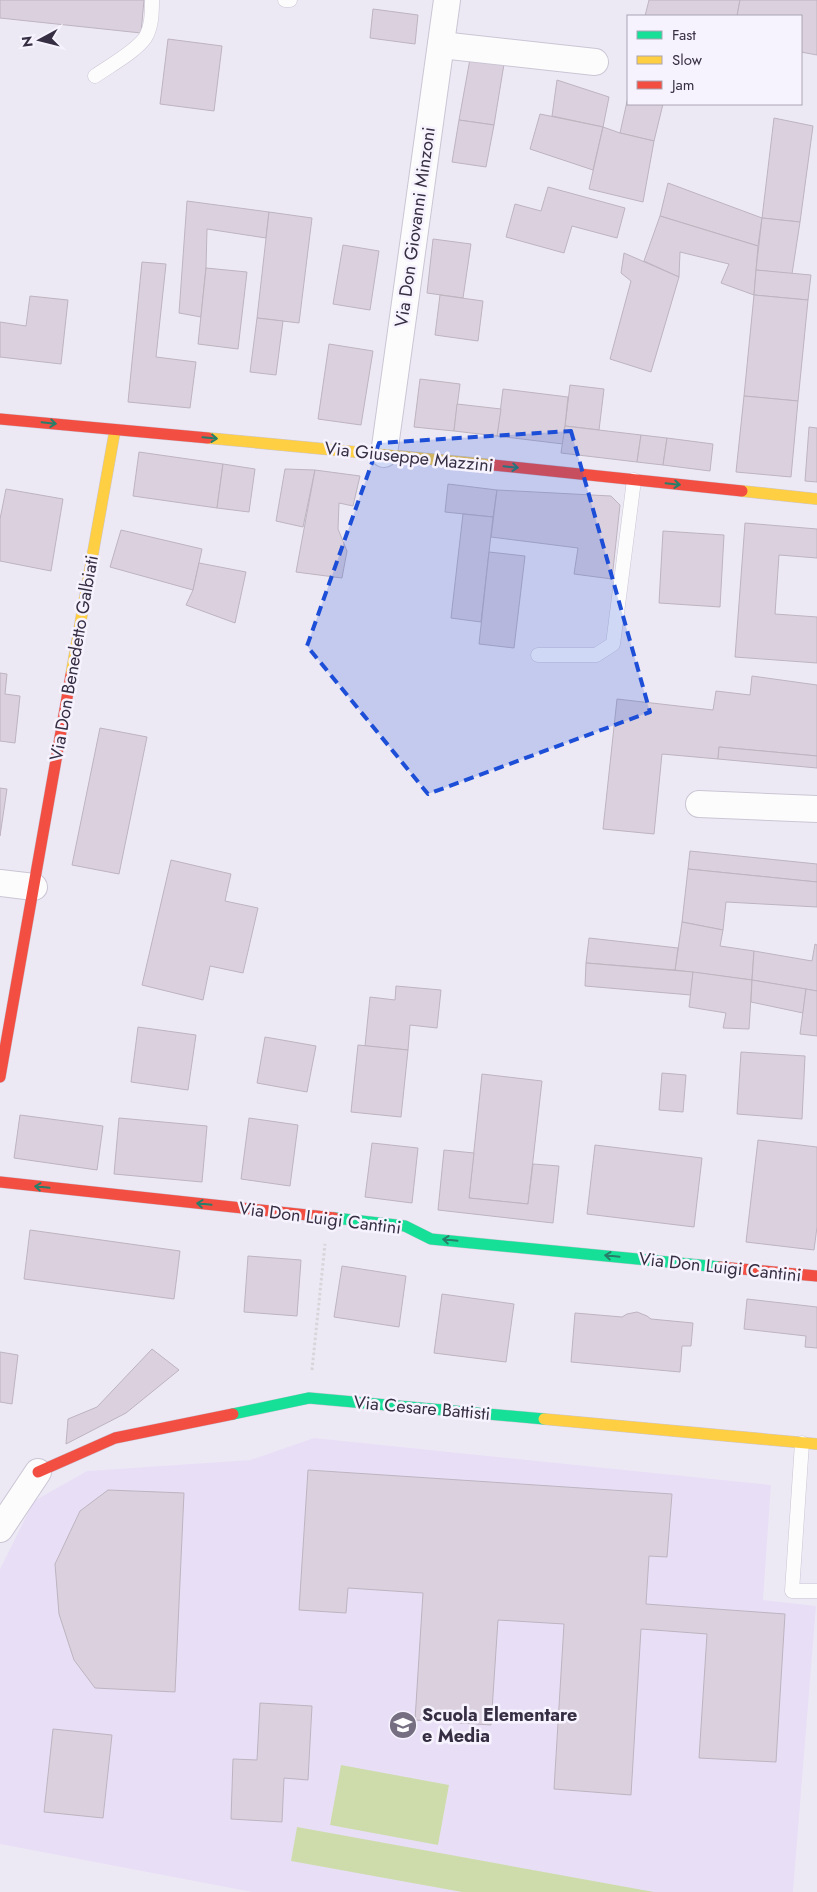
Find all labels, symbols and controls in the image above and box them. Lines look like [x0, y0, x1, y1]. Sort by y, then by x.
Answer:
north arrow [15, 15, 65, 65]
legend [627, 15, 802, 105]
text: Fast [672, 24, 696, 46]
text: N [16, 35, 38, 48]
text: Slow [672, 49, 703, 71]
text: Jam [670, 74, 695, 96]
street label: Via Don Giovanni Minzoni [388, 125, 442, 329]
one-way arrow [40, 418, 56, 428]
one-way arrow [202, 434, 218, 443]
street label: Via Giuseppe Mazzini [323, 435, 495, 479]
one-way arrow [503, 462, 519, 472]
one-way arrow [665, 479, 681, 489]
street label: Via Don Benedetto Galbiati [43, 553, 105, 763]
one-way arrow [35, 1182, 51, 1192]
street label: Via Don Luigi Cantini [237, 1195, 403, 1241]
one-way arrow [196, 1199, 212, 1209]
one-way arrow [442, 1236, 458, 1245]
street label: Via Don Luigi Cantini [637, 1246, 803, 1288]
one-way arrow [604, 1251, 620, 1261]
street label: Via Cesare Battisti [353, 1389, 491, 1427]
place label: Scuola Elementare e Media [422, 1702, 577, 1749]
school or university icon: Scuola Elementare e Media [388, 1710, 418, 1740]

